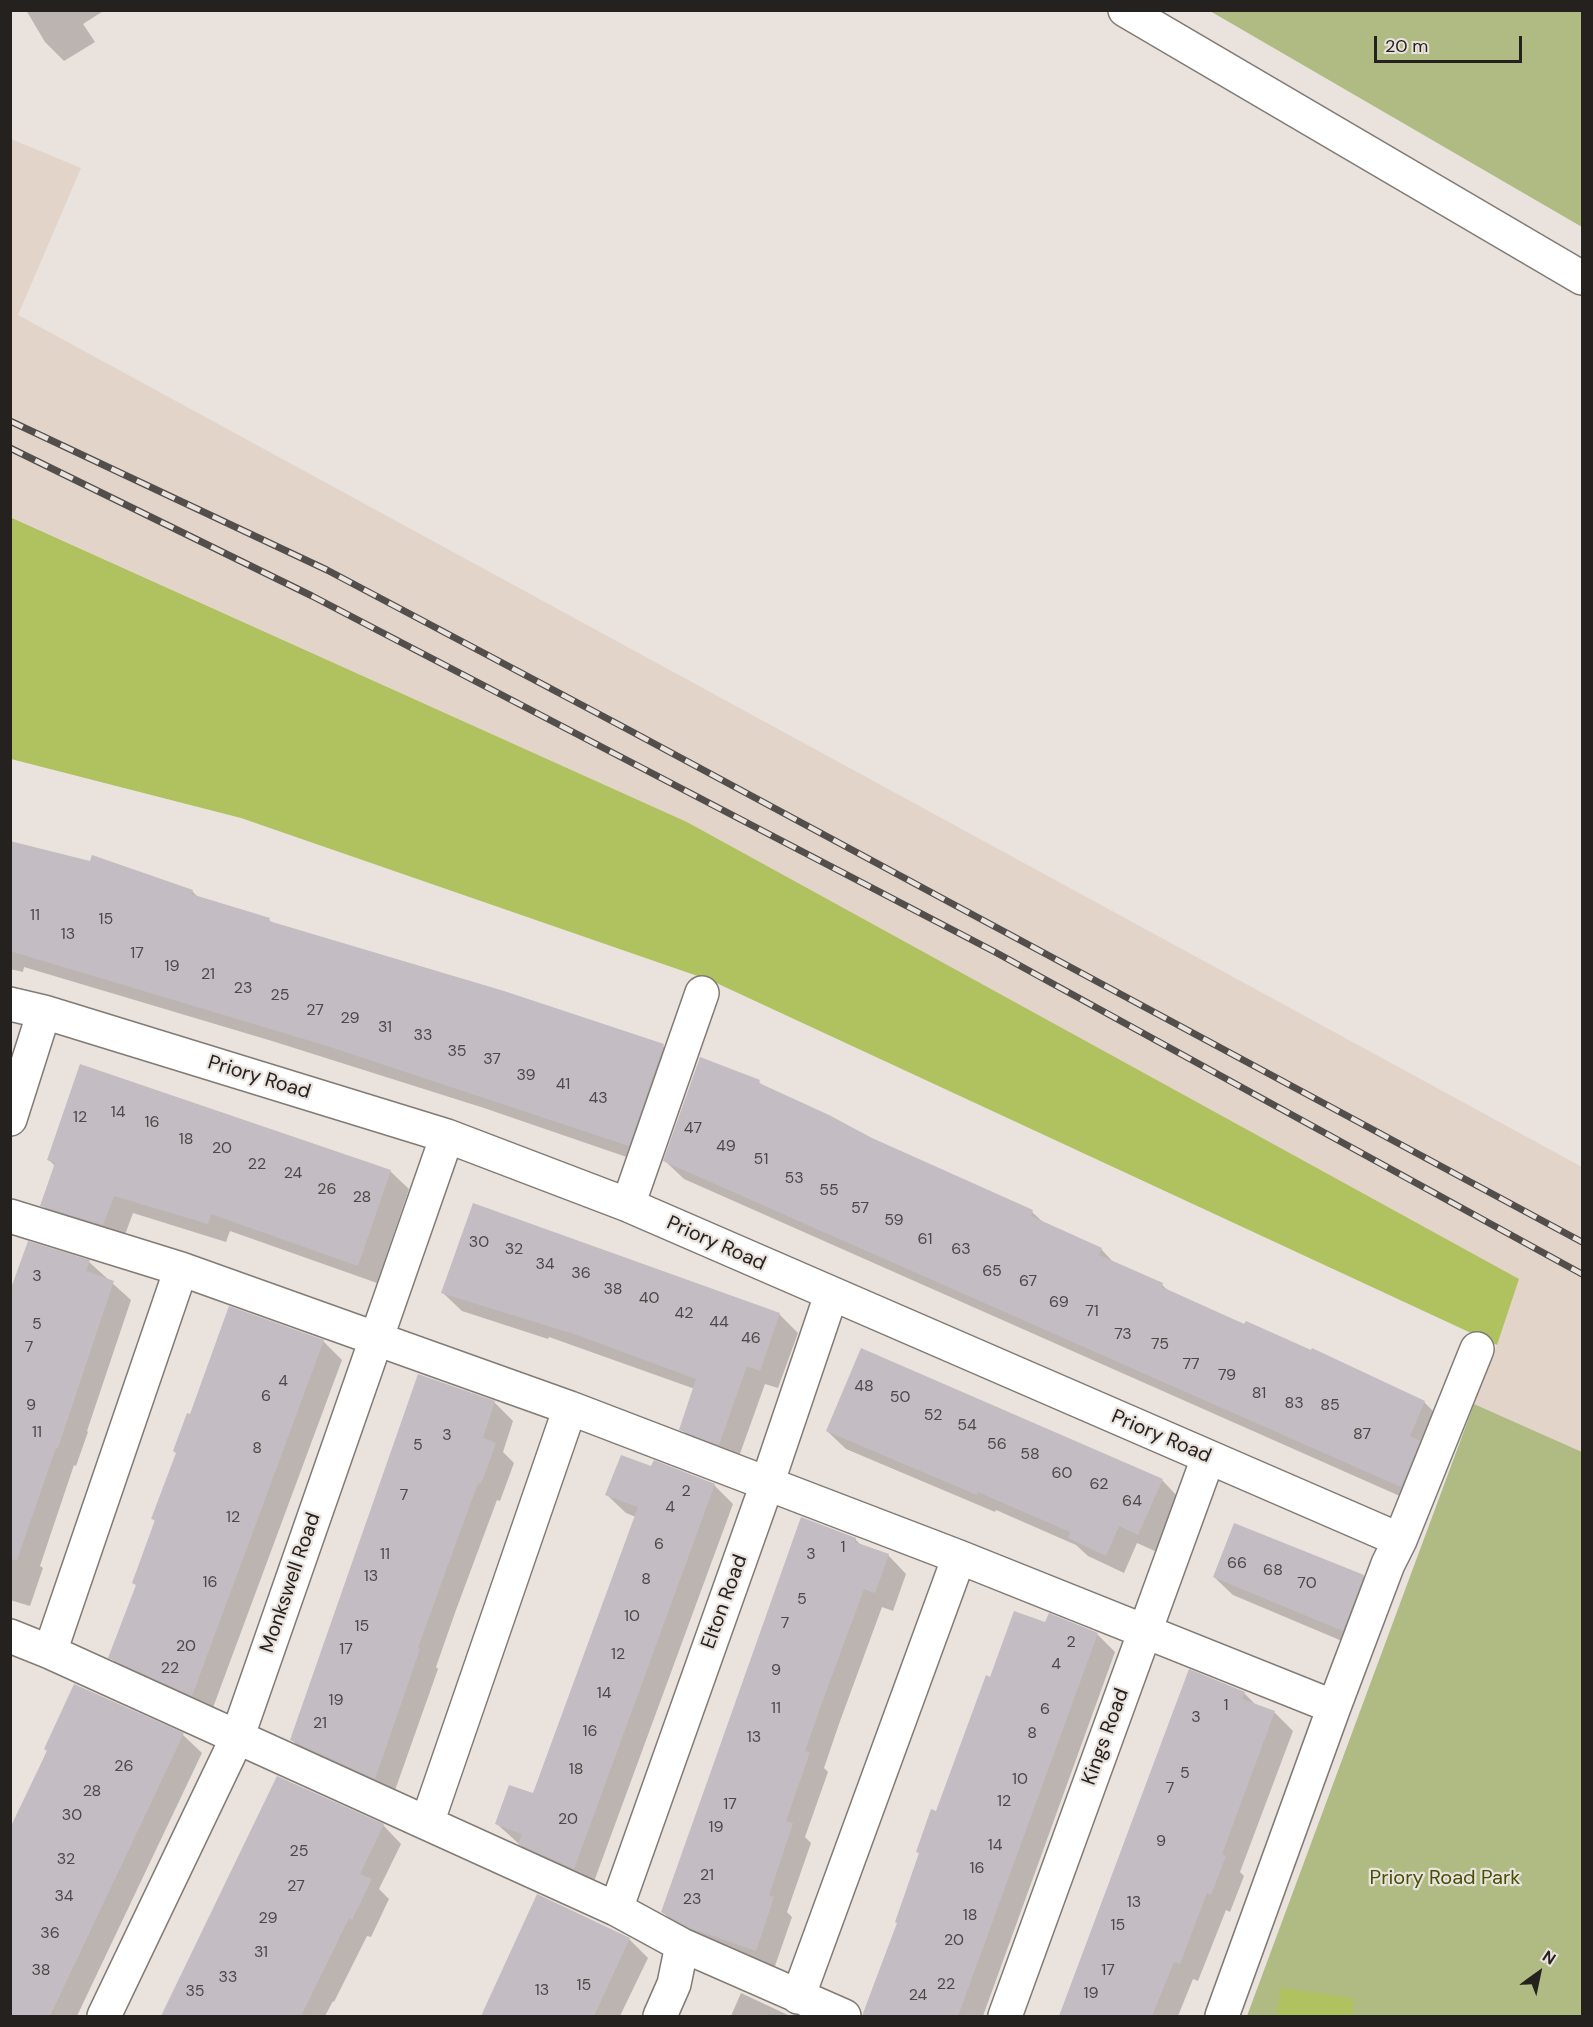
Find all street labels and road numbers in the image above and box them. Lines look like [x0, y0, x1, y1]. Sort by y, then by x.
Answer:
street label: Priory Road [205, 1051, 313, 1105]
street label: Priory Road [663, 1211, 769, 1277]
street label: Priory Road [1107, 1405, 1215, 1469]
street label: Monkswell Road [256, 1510, 326, 1656]
street label: Elton Road [697, 1552, 753, 1652]
street label: Kings Road [1077, 1685, 1135, 1789]

